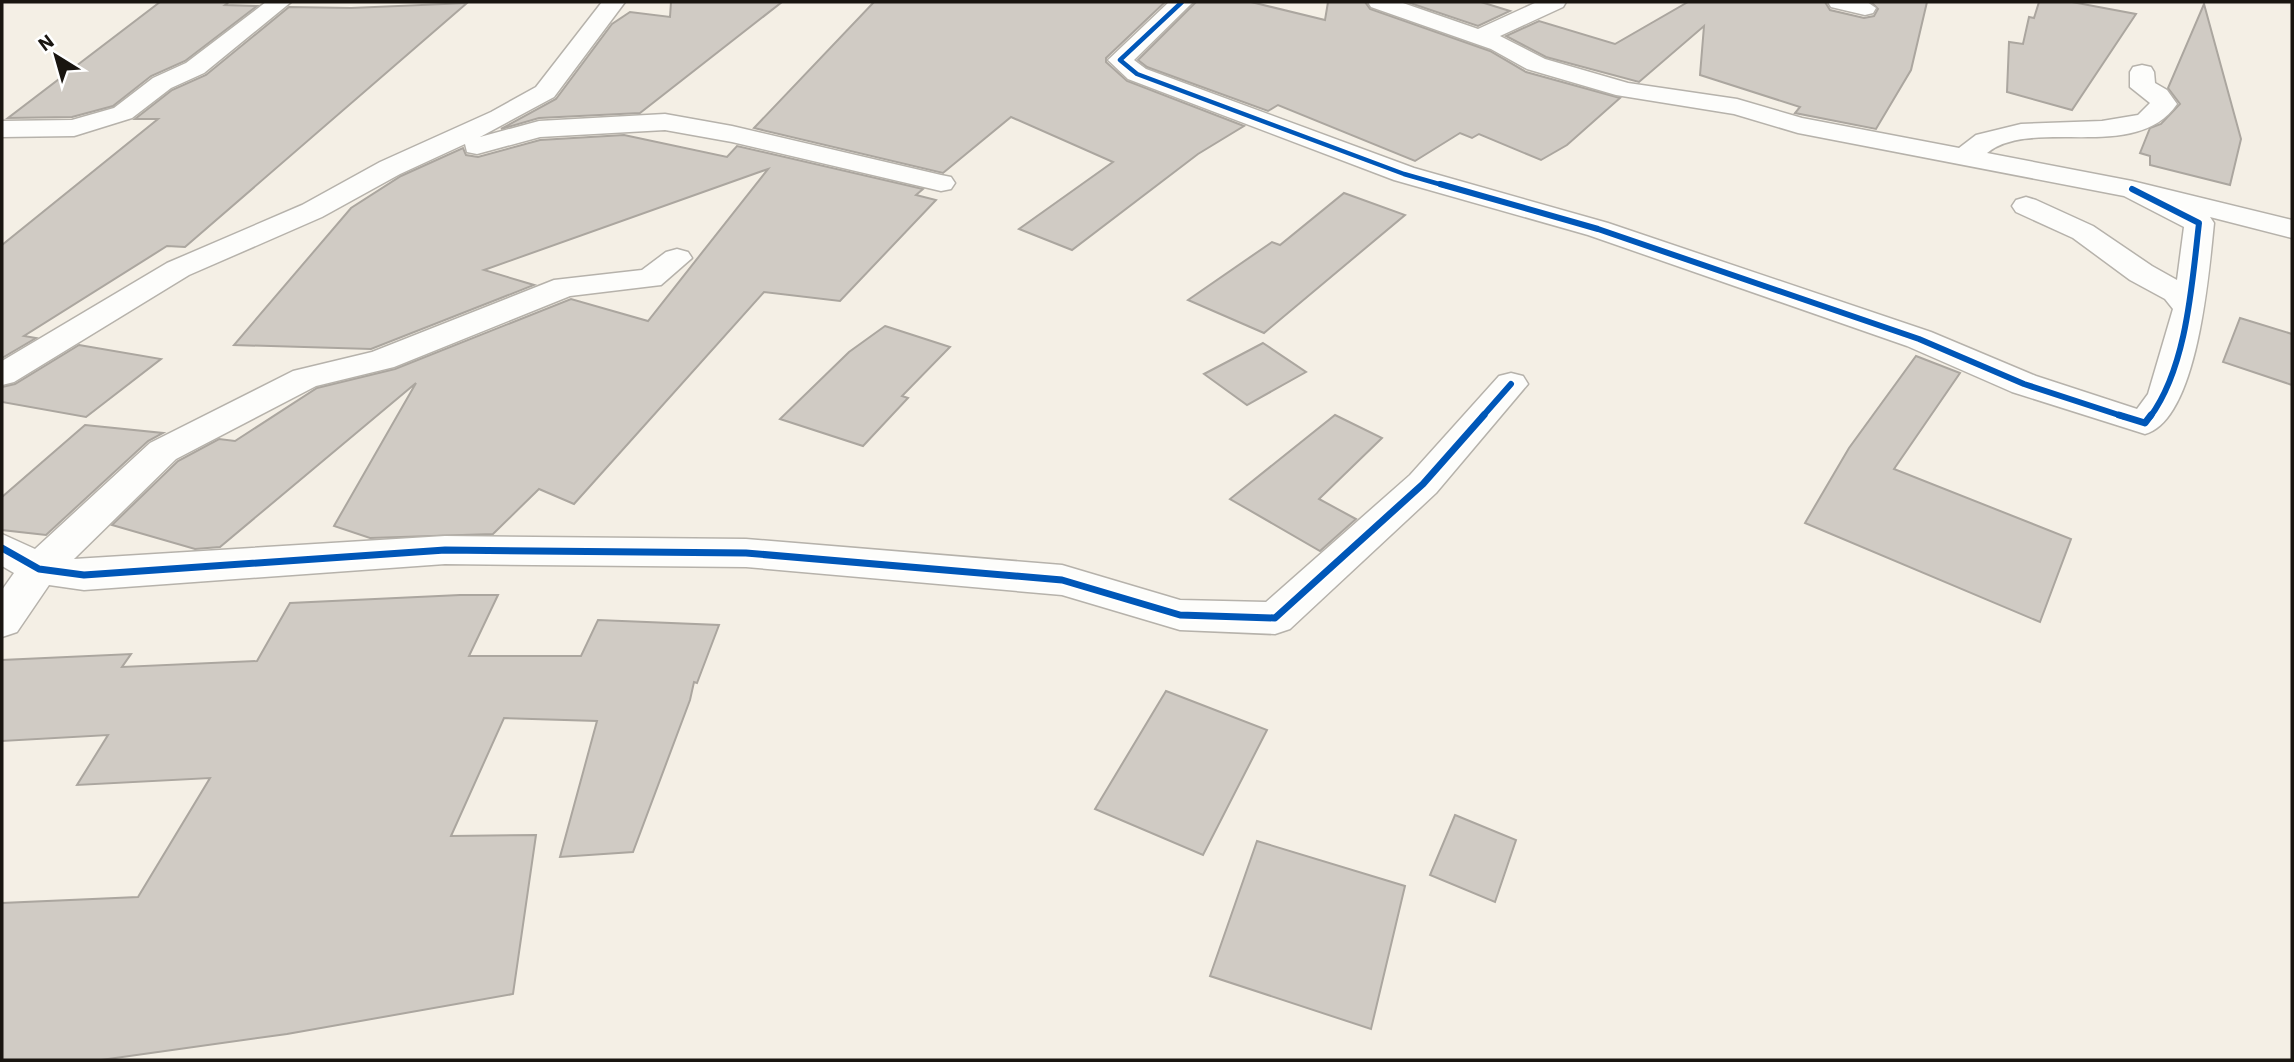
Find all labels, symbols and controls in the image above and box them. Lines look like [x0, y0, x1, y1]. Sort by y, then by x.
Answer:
north arrow [21, 21, 91, 91]
text: N [33, 29, 58, 56]

